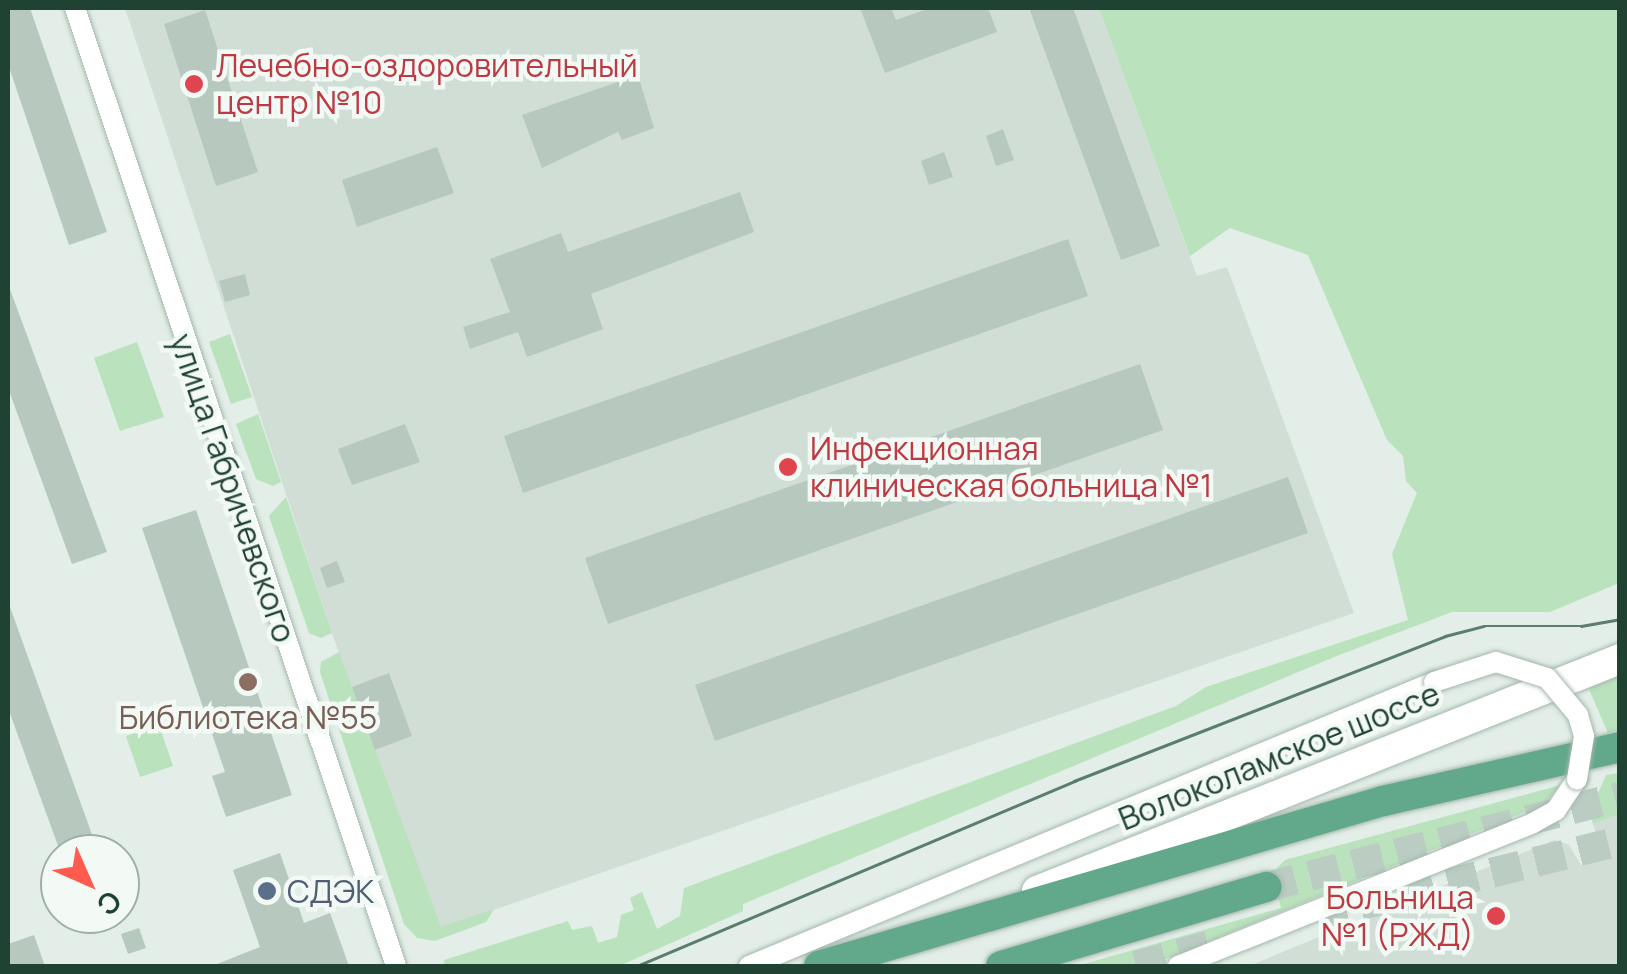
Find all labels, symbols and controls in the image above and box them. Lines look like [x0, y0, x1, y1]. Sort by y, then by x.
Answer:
place label: Лечебно-оздоровительный центр №10 [216, 47, 638, 122]
marker: Лечебно-оздоровительный центр №10 [181, 71, 207, 97]
street label: улица Габричевского [162, 329, 304, 647]
place label: Инфекционная клиническая больница №1 [810, 430, 1212, 505]
marker: Инфекционная клиническая больница №1 [775, 454, 801, 480]
marker: Библиотека №55 [237, 671, 259, 693]
street label: Волоколамское шоссе [1113, 674, 1445, 838]
place label: Библиотека №55 [119, 698, 377, 736]
north arrow [40, 834, 140, 934]
place label: СДЭК [287, 872, 374, 910]
place label: Больница №1 (РЖД) [1321, 879, 1474, 954]
marker: СДЭК [256, 880, 278, 902]
text: С [89, 883, 131, 925]
marker: Больница №1 (РЖД) [1483, 903, 1509, 929]

